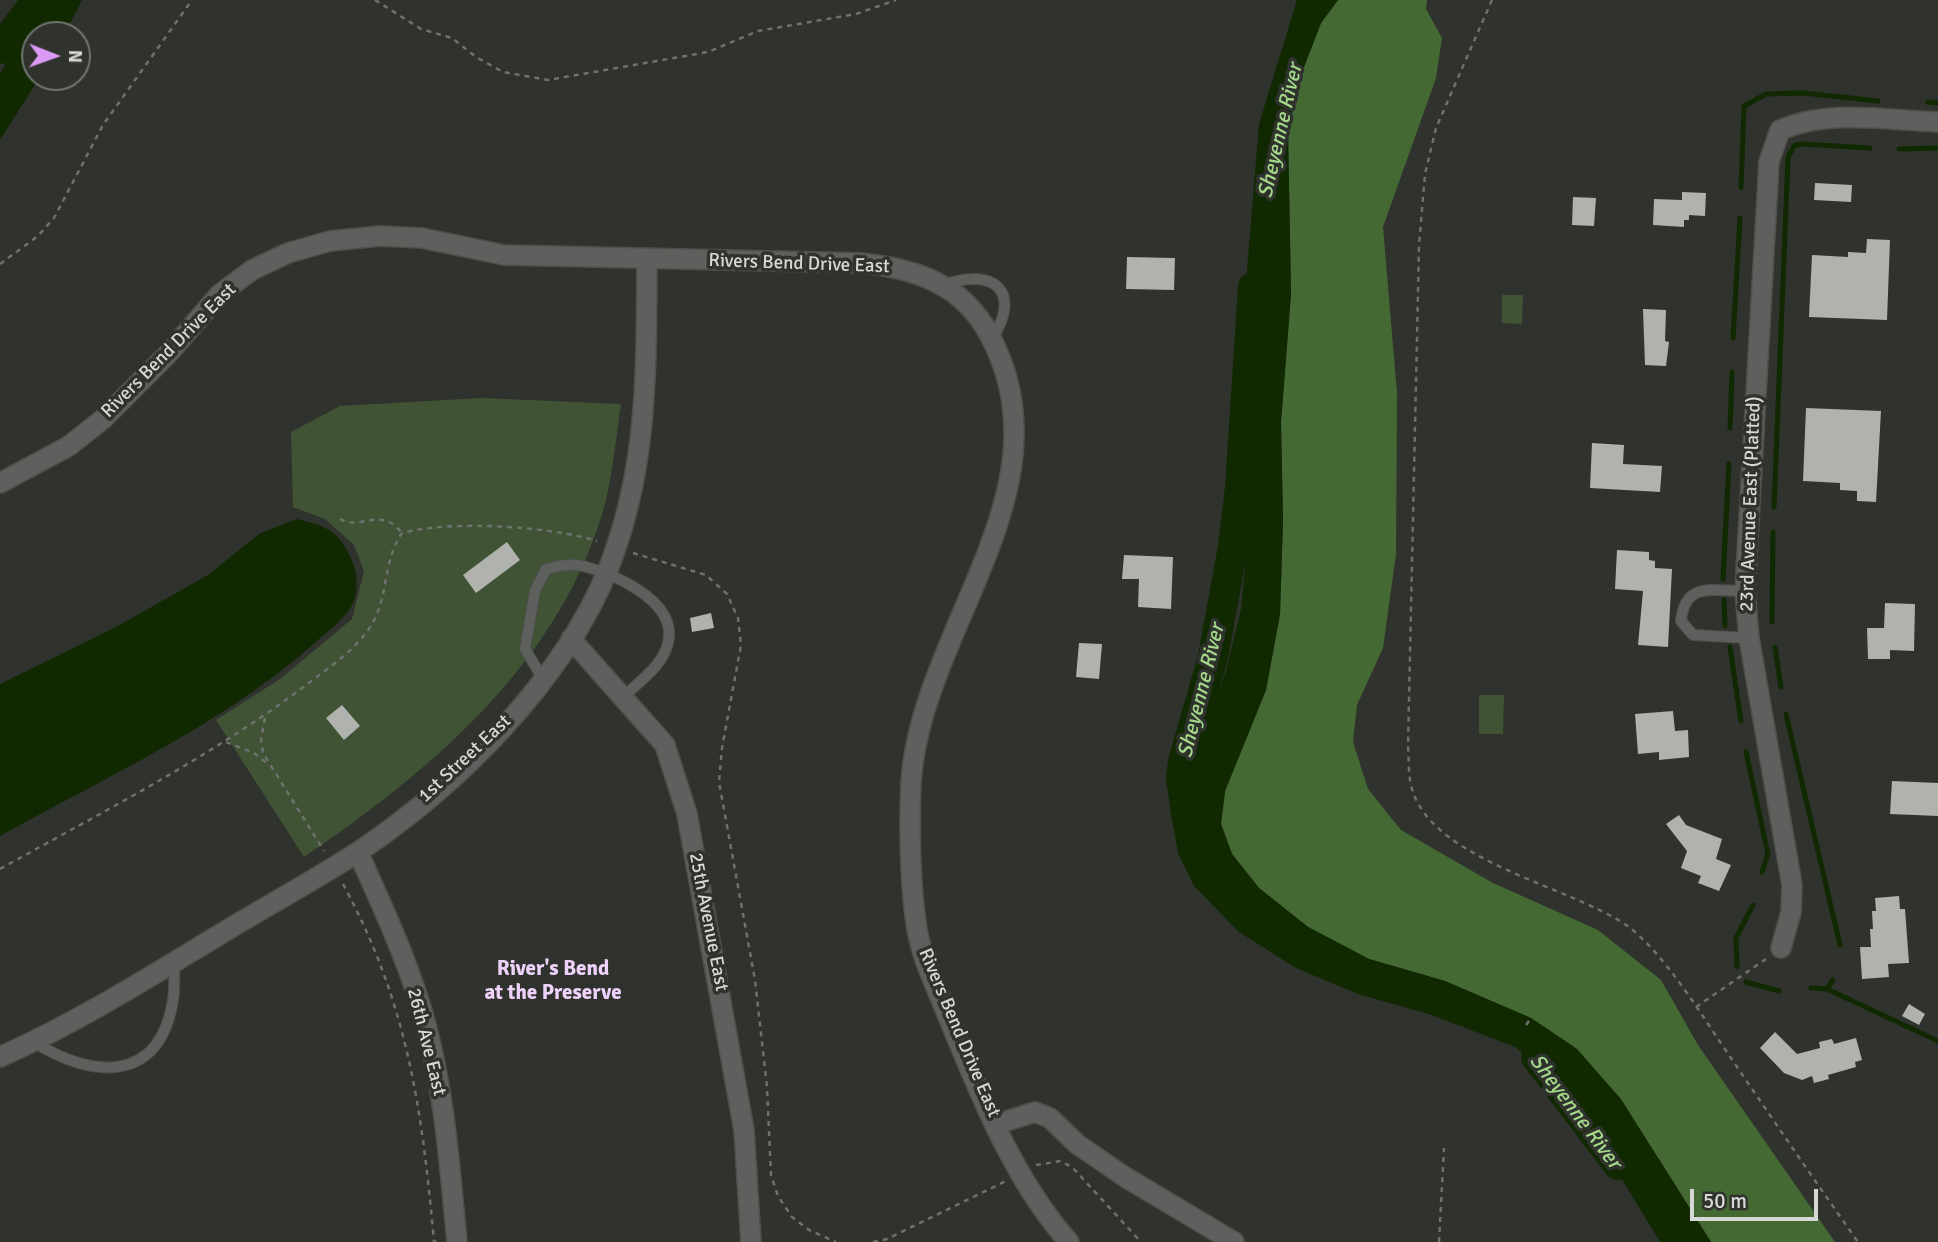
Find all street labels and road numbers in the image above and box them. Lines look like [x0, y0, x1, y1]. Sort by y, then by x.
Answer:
street label: Rivers Bend Drive East [708, 249, 890, 279]
street label: Rivers Bend Drive East [97, 279, 241, 423]
street label: 23rd Avenue East (Platted) [1736, 396, 1766, 612]
street label: 1st Street East [414, 710, 516, 808]
street label: 25th Avenue East [683, 851, 733, 993]
street label: Rivers Bend Drive East [913, 945, 1005, 1121]
street label: 26th Ave East [402, 986, 450, 1098]

